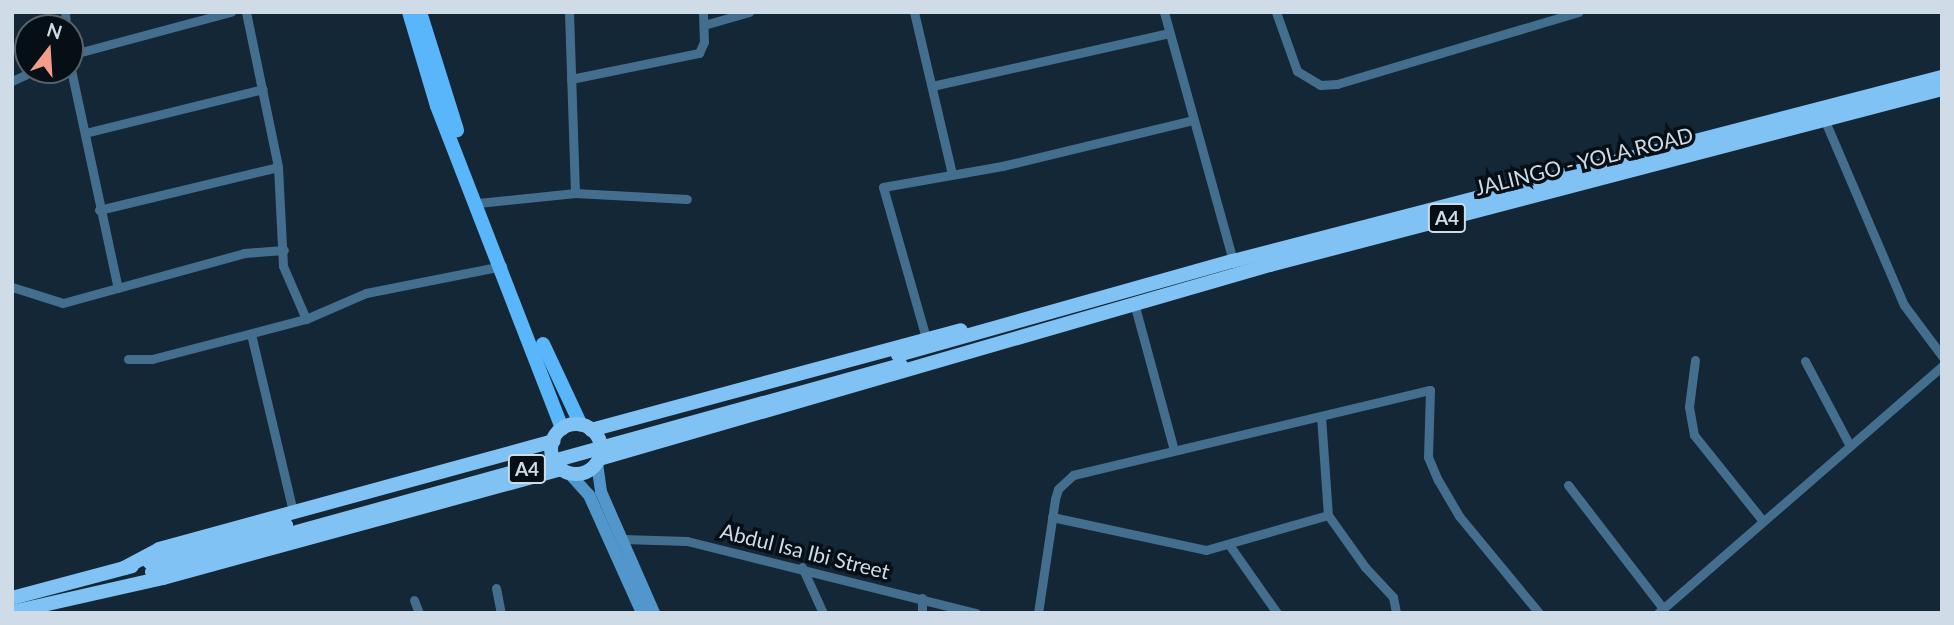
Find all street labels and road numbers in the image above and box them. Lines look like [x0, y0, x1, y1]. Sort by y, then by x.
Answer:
street label: JALINGO - YOLA ROAD [1472, 122, 1696, 200]
road number: A4 [1428, 202, 1466, 233]
road number: A4 [508, 454, 546, 484]
street label: Abdul Isa Ibi Street [718, 518, 892, 584]

